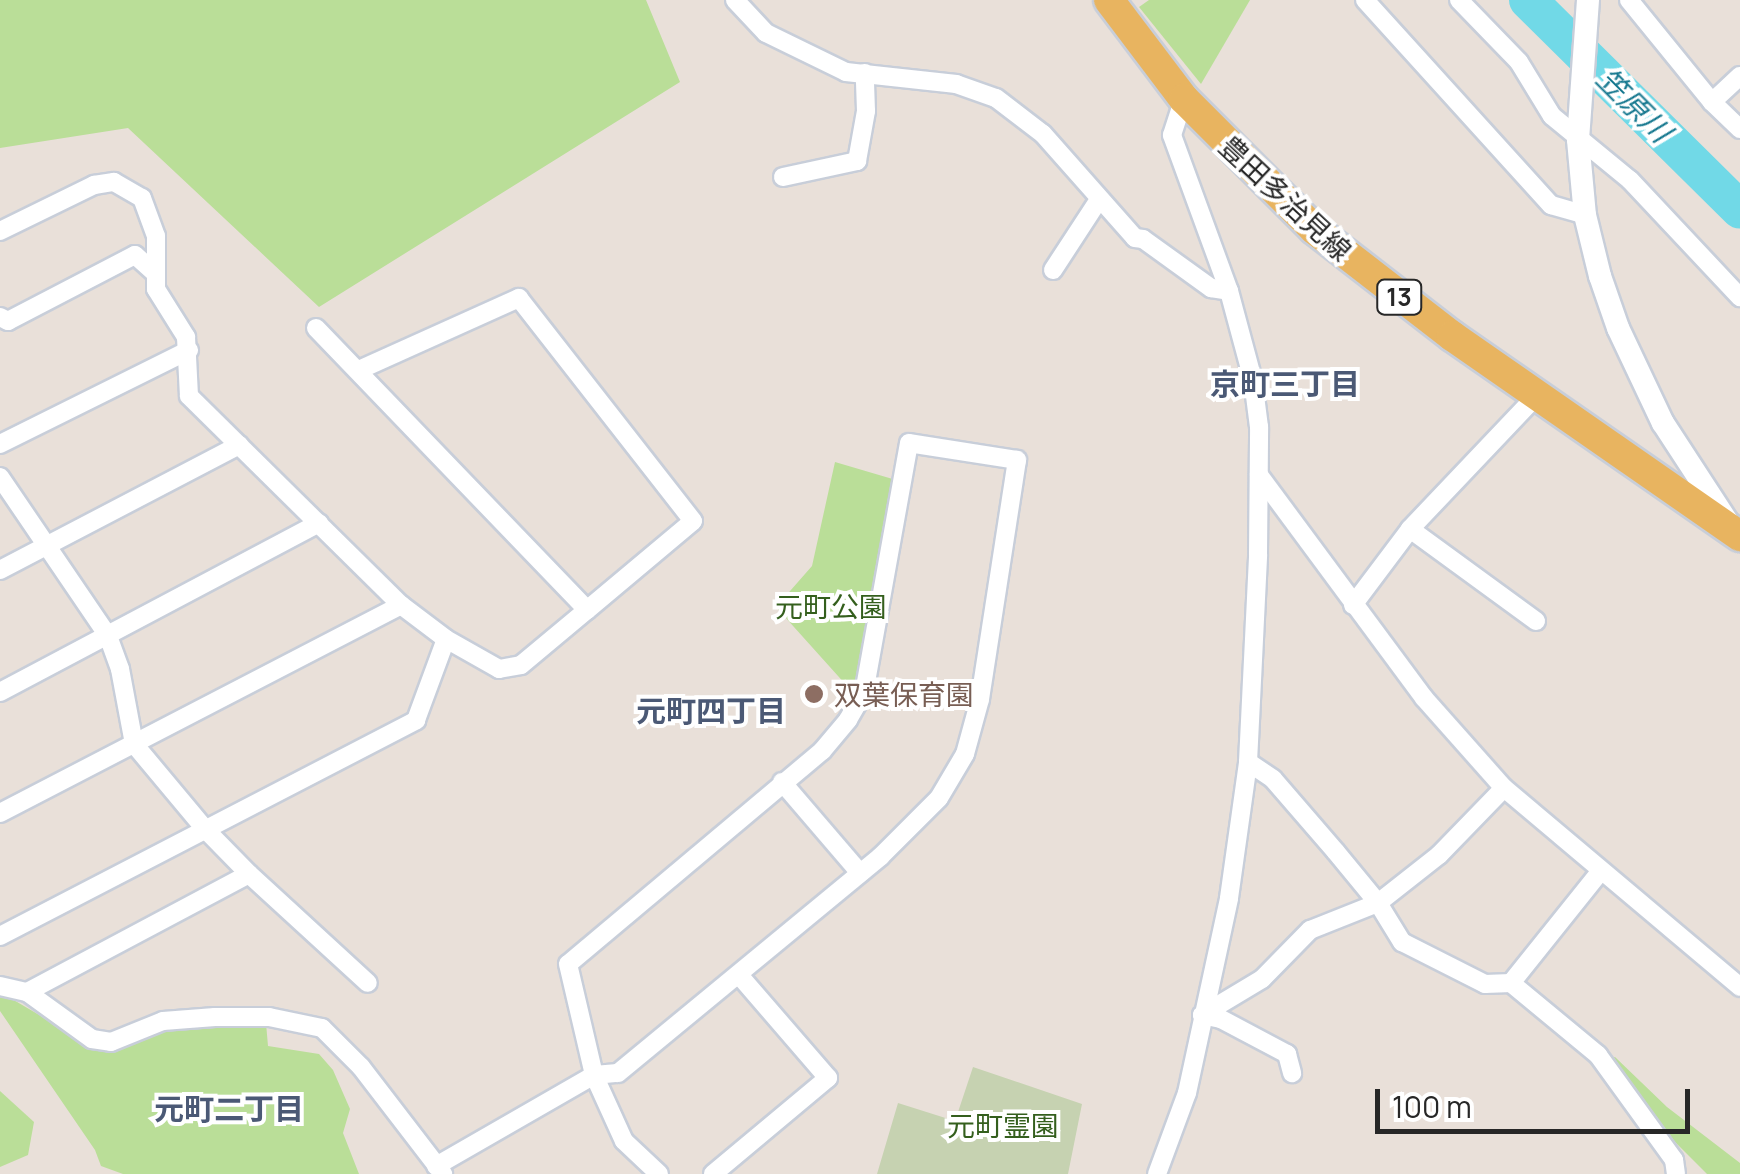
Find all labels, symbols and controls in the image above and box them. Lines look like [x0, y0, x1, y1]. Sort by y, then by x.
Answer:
water label: 笠原川 [1589, 60, 1679, 150]
street label: 豊田多治見線 [1213, 128, 1359, 268]
road number: 13 [1374, 277, 1424, 317]
district label: 京町三丁目 [1210, 366, 1360, 402]
park label: 元町公園 [775, 589, 887, 623]
place label: 双葉保育園 [834, 677, 974, 711]
marker: 双葉保育園 [803, 683, 825, 705]
district label: 元町四丁目 [636, 693, 786, 729]
scale bar [1380, 1069, 1695, 1131]
text: 100 m [1392, 1086, 1472, 1127]
district label: 元町二丁目 [154, 1091, 304, 1127]
park label: 元町霊園 [947, 1108, 1059, 1142]

